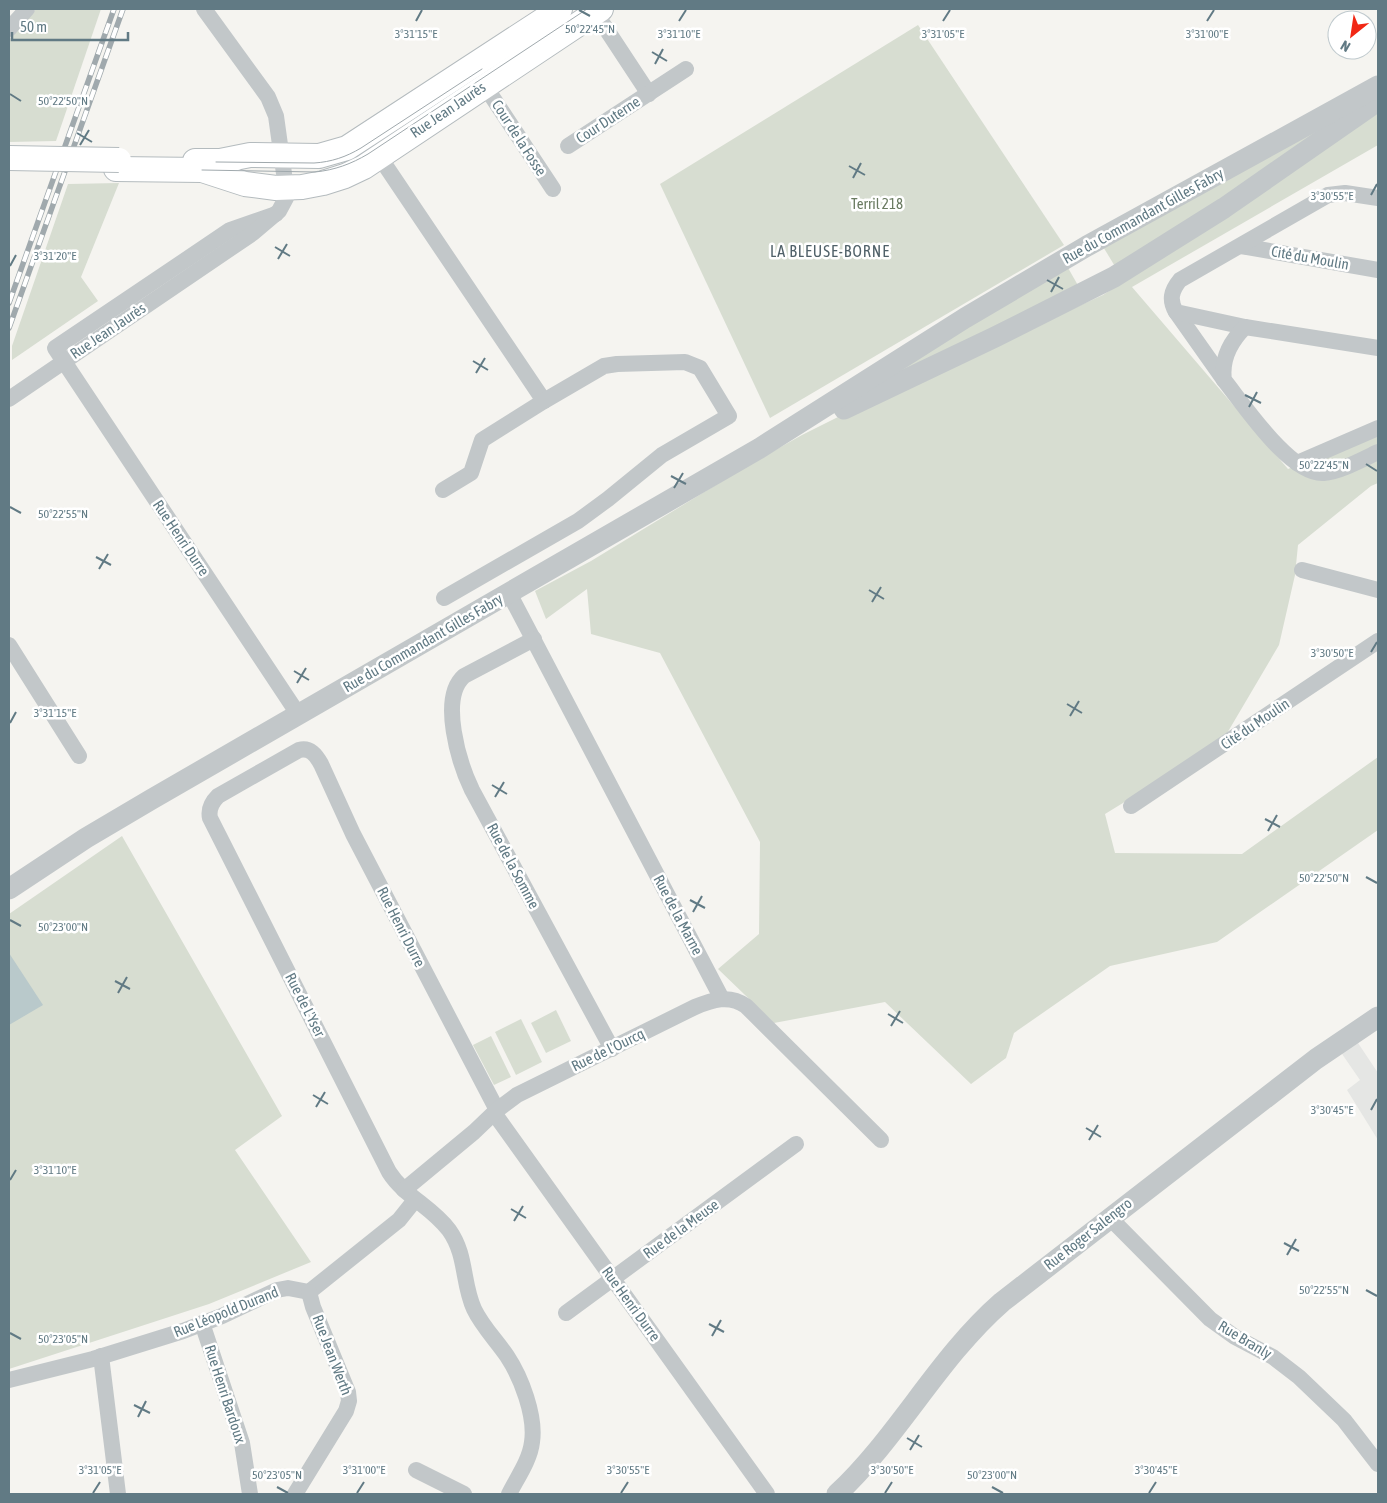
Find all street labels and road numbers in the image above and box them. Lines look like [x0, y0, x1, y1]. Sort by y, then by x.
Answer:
street label: Rue Jean Jaurès [407, 78, 489, 141]
street label: Cour Duterne [573, 93, 643, 146]
street label: Cour de la Fosse [489, 97, 550, 179]
street label: Rue du Commandant Gilles Fabry [1059, 164, 1226, 267]
street label: Cité du Moulin [1270, 242, 1350, 273]
street label: Rue Jean Jaurès [67, 299, 149, 362]
street label: Rue Henri Durre [150, 497, 213, 579]
street label: Rue du Commandant Gilles Fabry [340, 590, 505, 695]
street label: Cité du Moulin [1217, 695, 1292, 753]
street label: Rue de la Somme [484, 820, 543, 912]
street label: Rue de la Marne [650, 872, 707, 958]
street label: Rue Henri Durre [374, 884, 429, 970]
street label: Rue de L'Yser [282, 970, 329, 1040]
street label: Rue de l'Ourcq [568, 1025, 647, 1075]
street label: Rue Roger Salengro [1040, 1194, 1135, 1273]
street label: Rue de la Meuse [640, 1196, 722, 1262]
street label: Rue Henri Durre [599, 1263, 664, 1344]
street label: Rue Léopold Durand [171, 1283, 281, 1340]
street label: Rue Jean Werth [309, 1312, 356, 1397]
street label: Rue Branly [1216, 1317, 1275, 1362]
street label: Rue Henri Bardoux [202, 1343, 249, 1445]

